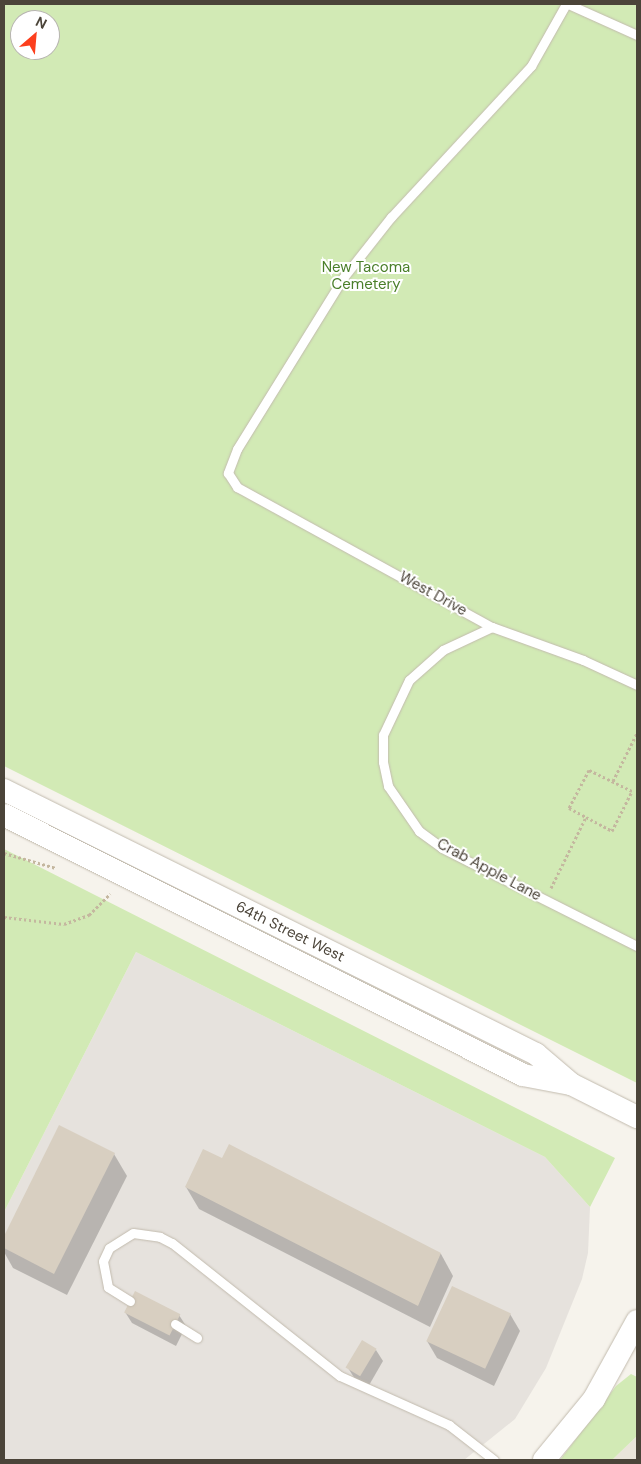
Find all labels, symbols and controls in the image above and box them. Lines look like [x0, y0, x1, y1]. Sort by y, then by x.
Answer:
north arrow [10, 10, 60, 60]
text: N [33, 12, 50, 33]
park label: New Tacoma Cemetery [322, 258, 410, 293]
street label: West Drive [396, 568, 470, 620]
street label: Crab Apple Lane [434, 835, 544, 905]
street label: 64th Street West [233, 898, 347, 966]

